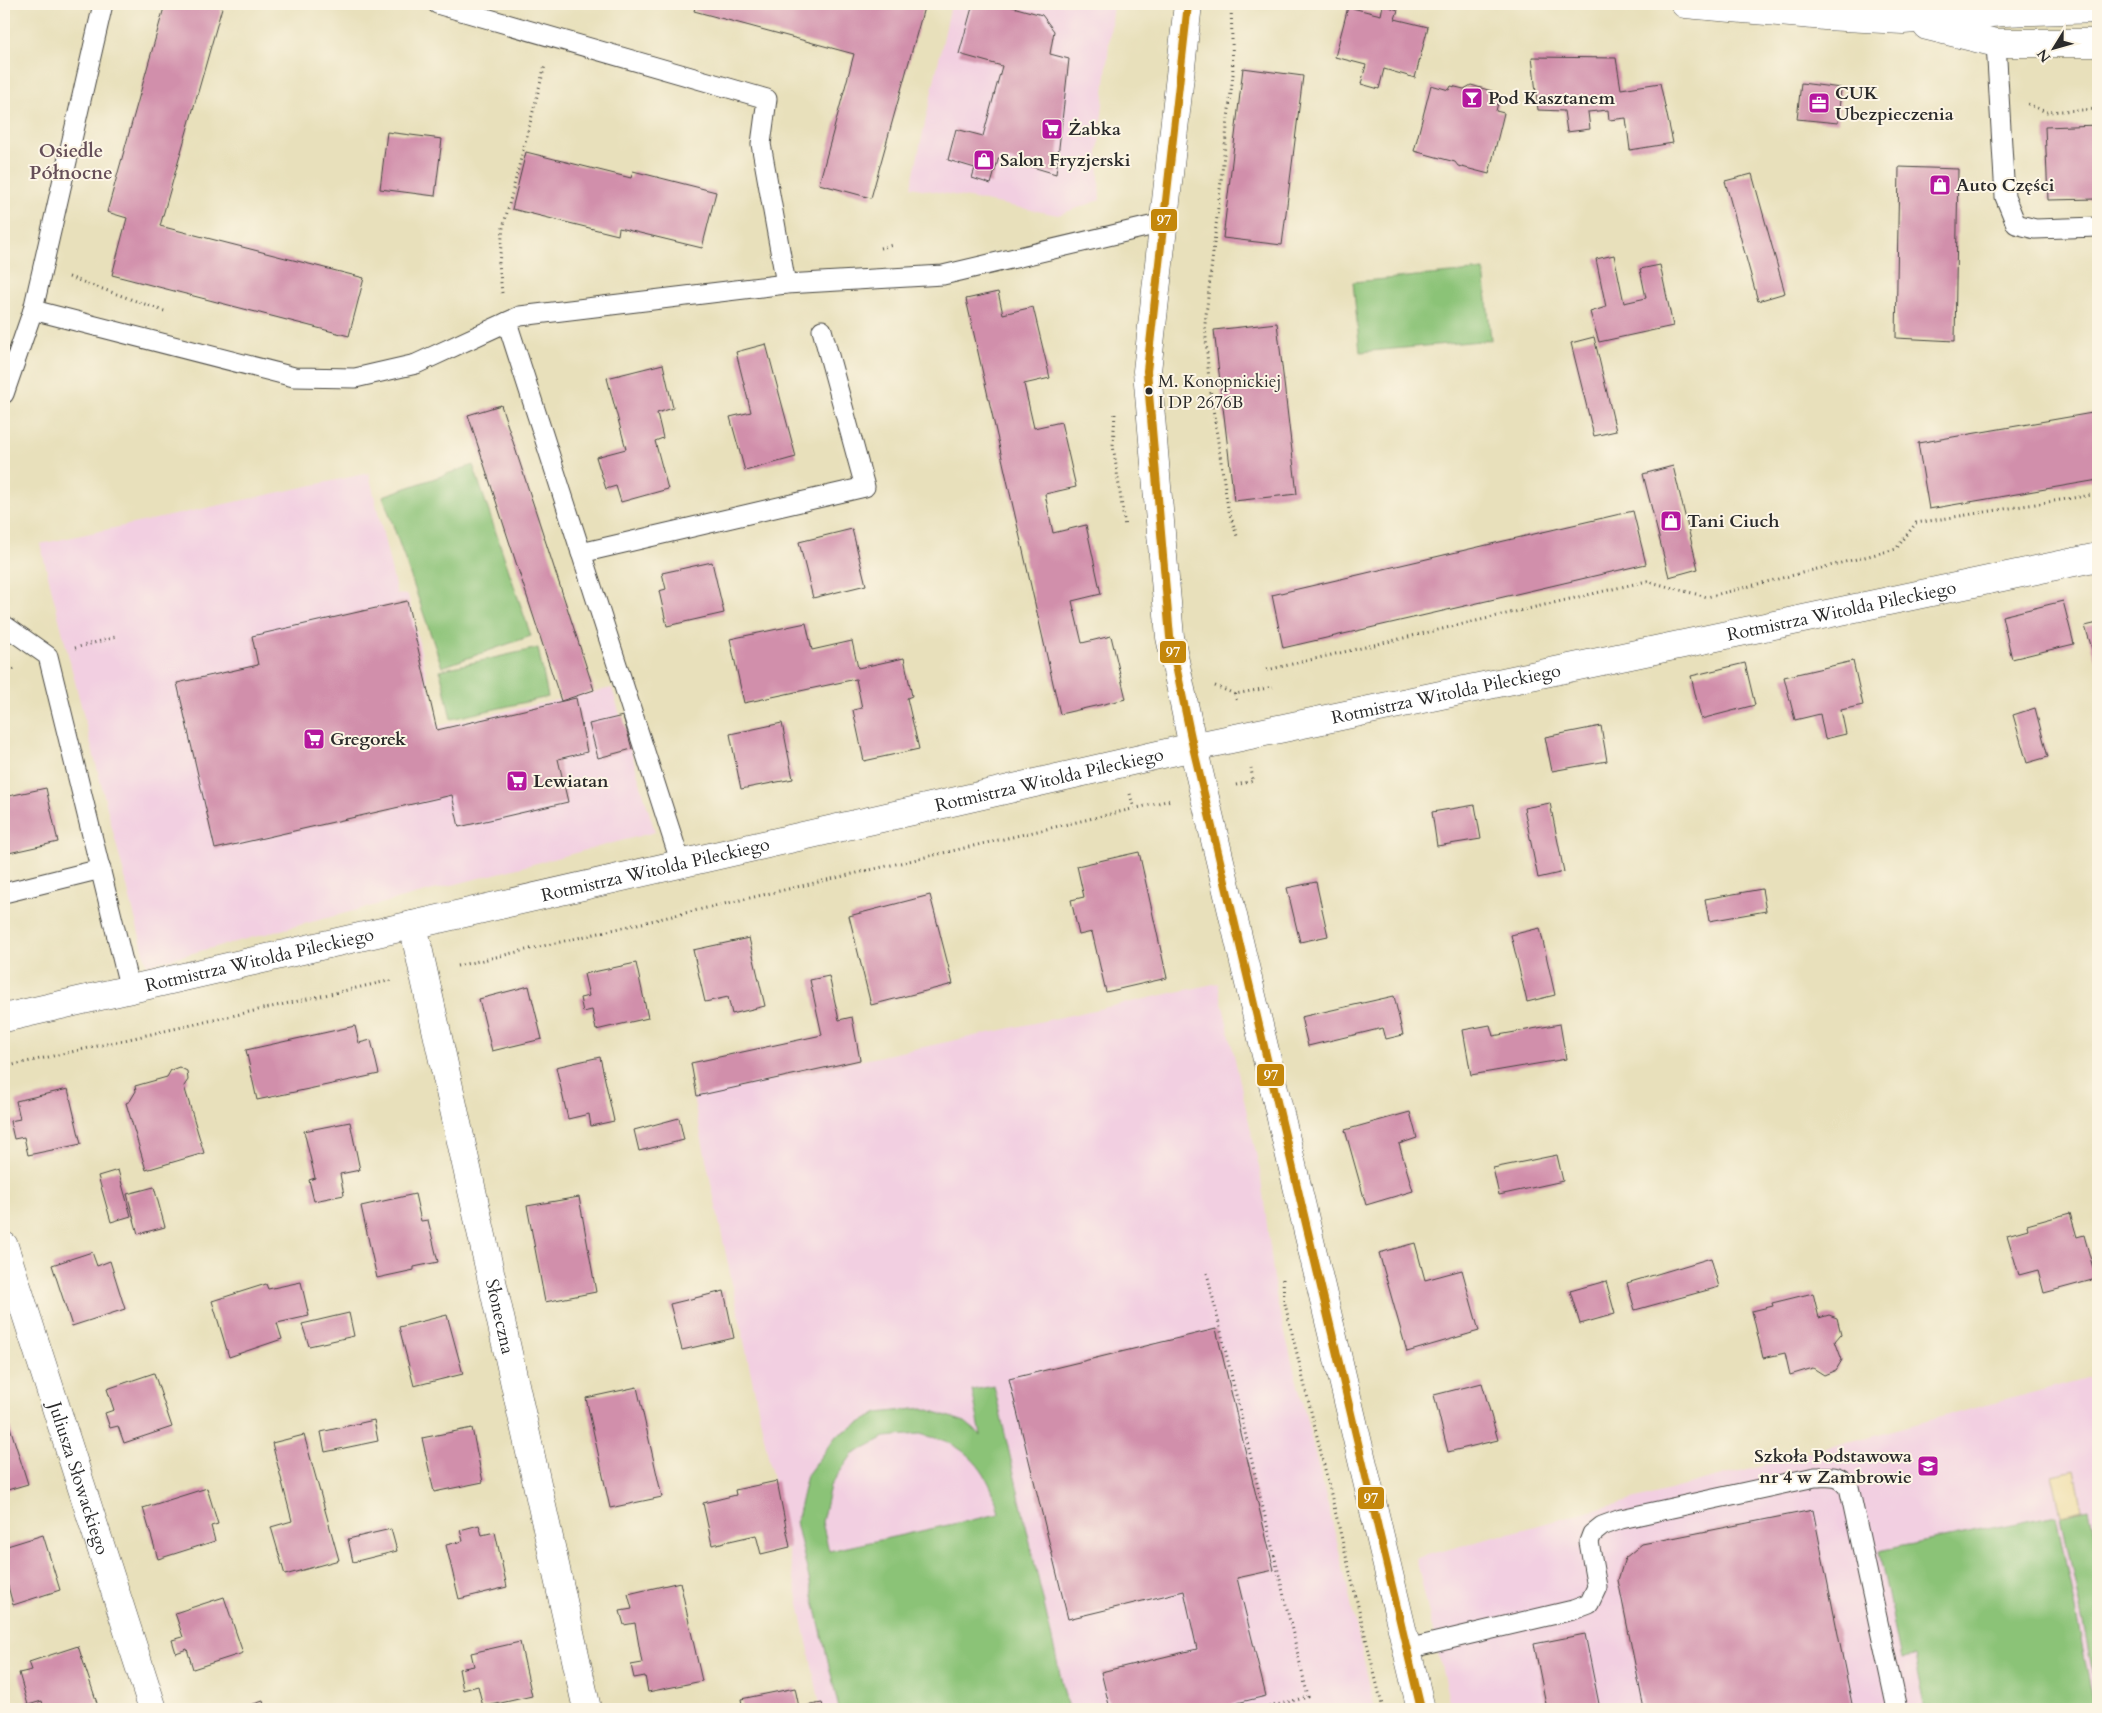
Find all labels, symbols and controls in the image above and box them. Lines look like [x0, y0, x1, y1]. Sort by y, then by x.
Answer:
north arrow [2030, 22, 2080, 72]
text: N [2033, 45, 2055, 66]
place label: CUK Ubezpieczenia [1835, 81, 1954, 127]
bar icon: Pod Kasztanem [1460, 86, 1484, 110]
place label: Pod Kasztanem [1488, 86, 1615, 111]
office icon: CUK Ubezpieczenia [1807, 91, 1831, 115]
supermarket icon: Żabka [1040, 117, 1064, 141]
place label: Żabka [1068, 117, 1121, 142]
district label: Osiedle Północne [29, 138, 113, 186]
shop icon: Salon Fryzjerski [972, 148, 996, 172]
place label: Salon Fryzjerski [1000, 148, 1131, 173]
shop icon: Auto Części [1928, 173, 1952, 197]
place label: Auto Części [1956, 173, 2055, 198]
line badge: 97 [1150, 208, 1178, 232]
text: 97 [1157, 211, 1171, 230]
place label: M. Konopnickiej I DP 2676B [1158, 370, 1281, 414]
marker: M. Konopnickiej I DP 2676B [1144, 386, 1154, 396]
shop icon: Tani Ciuch [1659, 509, 1683, 533]
place label: Tani Ciuch [1687, 509, 1779, 534]
street label: Rotmistrza Witolda Pileckiego [1724, 575, 1959, 647]
line badge: 97 [1159, 640, 1187, 664]
text: 97 [1166, 643, 1180, 662]
street label: Rotmistrza Witolda Pileckiego [1329, 658, 1563, 730]
supermarket icon: Gregorek [302, 727, 326, 751]
place label: Gregorek [330, 727, 407, 752]
street label: Rotmistrza Witolda Pileckiego [932, 742, 1166, 818]
supermarket icon: Lewiatan [505, 769, 529, 793]
place label: Lewiatan [533, 769, 609, 794]
street label: Rotmistrza Witolda Pileckiego [539, 831, 772, 908]
street label: Rotmistrza Witolda Pileckiego [143, 922, 376, 998]
line badge: 97 [1256, 1063, 1285, 1087]
text: 97 [1264, 1066, 1278, 1085]
street label: Słoneczna [479, 1276, 520, 1357]
street label: Juliusza Słowackiego [42, 1396, 115, 1558]
place label: Szkoła Podstawowa nr 4 w Zambrowie [1754, 1444, 1912, 1490]
school or university icon: Szkoła Podstawowa nr 4 w Zambrowie [1916, 1454, 1940, 1478]
line badge: 97 [1357, 1486, 1385, 1510]
text: 97 [1364, 1489, 1378, 1508]

